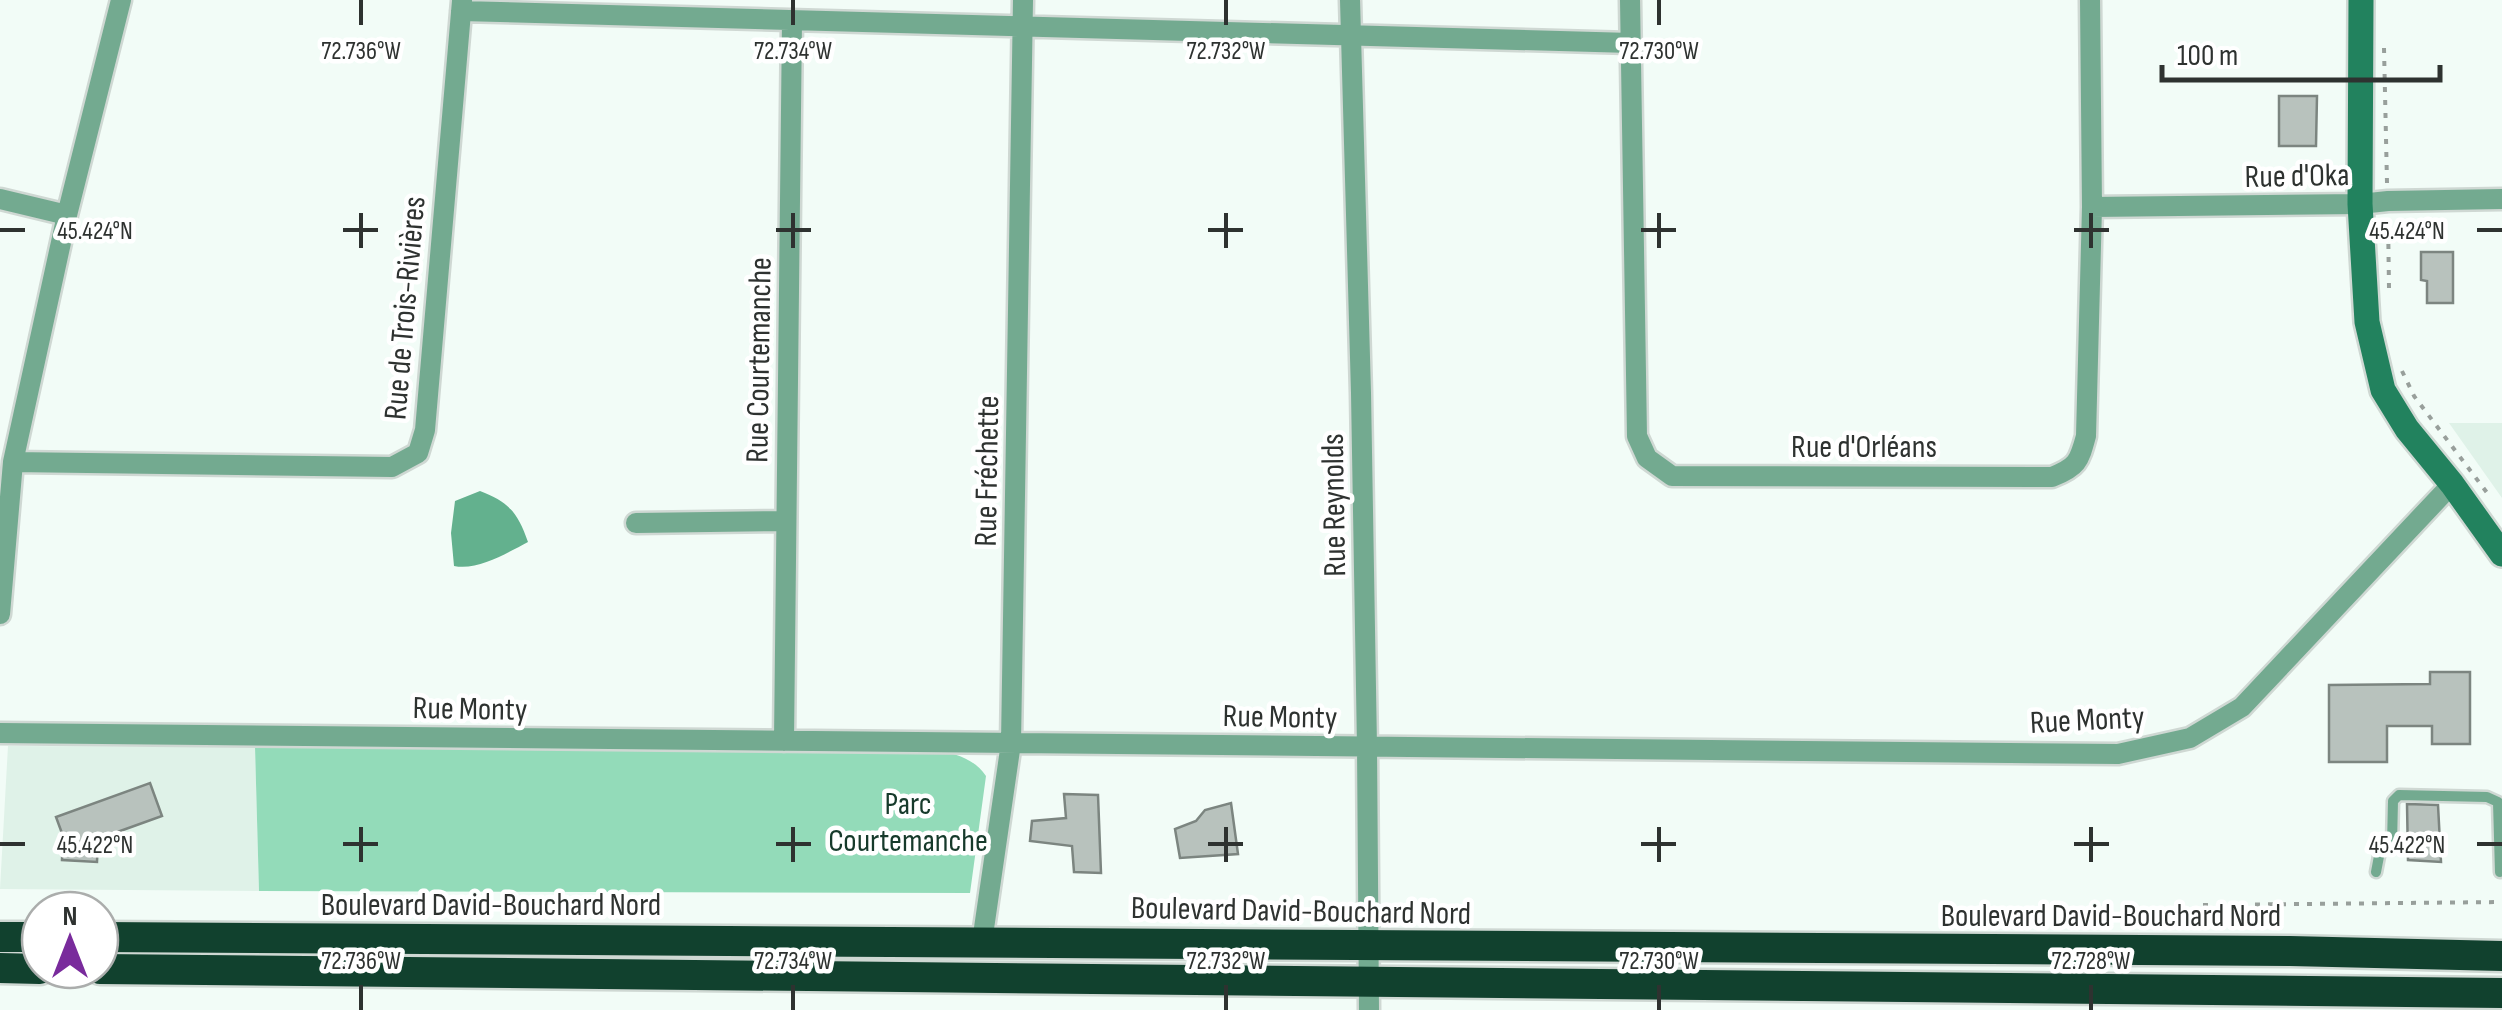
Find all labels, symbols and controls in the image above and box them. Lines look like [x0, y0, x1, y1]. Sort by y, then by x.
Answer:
scale bar [2162, 20, 2440, 82]
text: 72.736°W [321, 36, 401, 67]
text: 72.734°W [754, 36, 832, 67]
text: 72.732°W [1187, 36, 1265, 67]
text: 72.730°W [1619, 36, 1699, 67]
text: 100 m [2177, 38, 2238, 74]
street label: Rue d'Oka [2244, 156, 2350, 197]
street label: Rue de Trois-Rivières [376, 195, 435, 421]
text: 45.424°N [57, 216, 133, 247]
text: 45.424°N [2369, 216, 2445, 247]
street label: Rue Courtemanche [738, 257, 781, 463]
street label: Rue Fréchette [967, 395, 1008, 547]
street label: Rue d'Orléans [1791, 428, 1937, 467]
street label: Rue Reynolds [1314, 433, 1355, 577]
street label: Rue Monty [412, 689, 528, 730]
street label: Rue Monty [1222, 697, 1338, 738]
street label: Rue Monty [2029, 698, 2145, 743]
park label: Parc Courtemanche [828, 785, 988, 861]
text: 45.422°N [57, 830, 133, 861]
text: 45.422°N [2369, 830, 2445, 861]
street label: Boulevard David-Bouchard Nord [321, 886, 661, 925]
street label: Boulevard David-Bouchard Nord [1130, 889, 1471, 934]
north arrow [20, 890, 120, 990]
street label: Boulevard David-Bouchard Nord [1941, 897, 2281, 936]
text: N [63, 900, 77, 933]
text: 72.736°W [321, 946, 401, 977]
text: 72.734°W [754, 946, 832, 977]
text: 72.732°W [1187, 946, 1265, 977]
text: 72.730°W [1619, 946, 1699, 977]
text: 72.728°W [2052, 946, 2130, 977]

